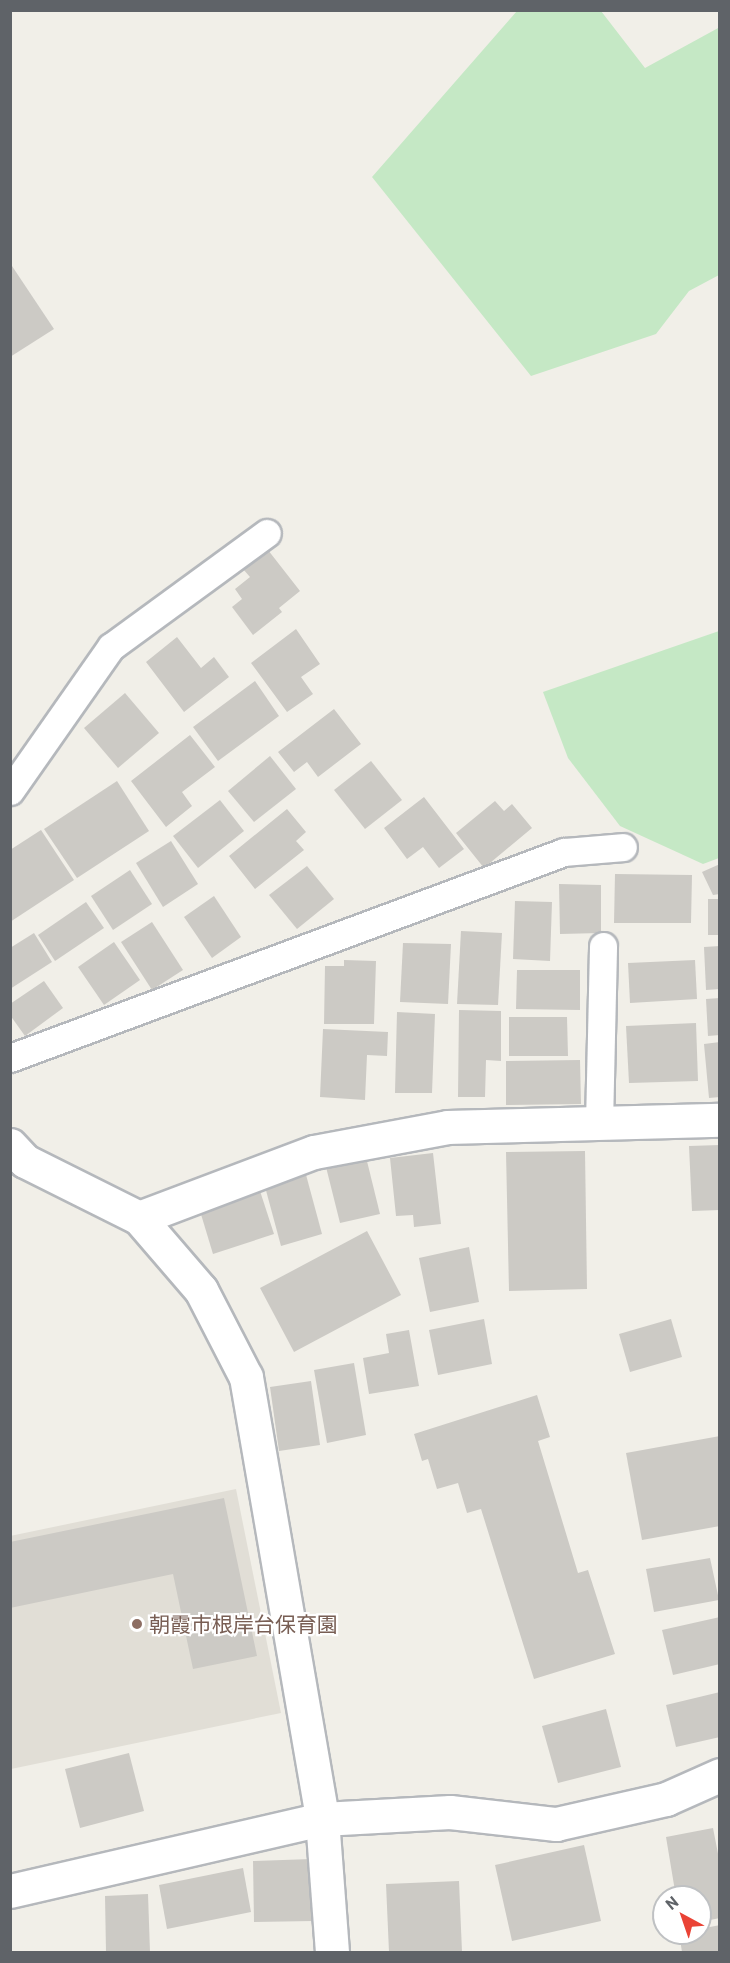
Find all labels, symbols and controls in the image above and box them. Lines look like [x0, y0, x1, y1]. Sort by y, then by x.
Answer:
place label: 朝霞市根岸台保育園 [149, 1611, 338, 1637]
marker: 朝霞市根岸台保育園 [130, 1617, 144, 1631]
north arrow [652, 1885, 712, 1945]
text: N [661, 1892, 682, 1913]

